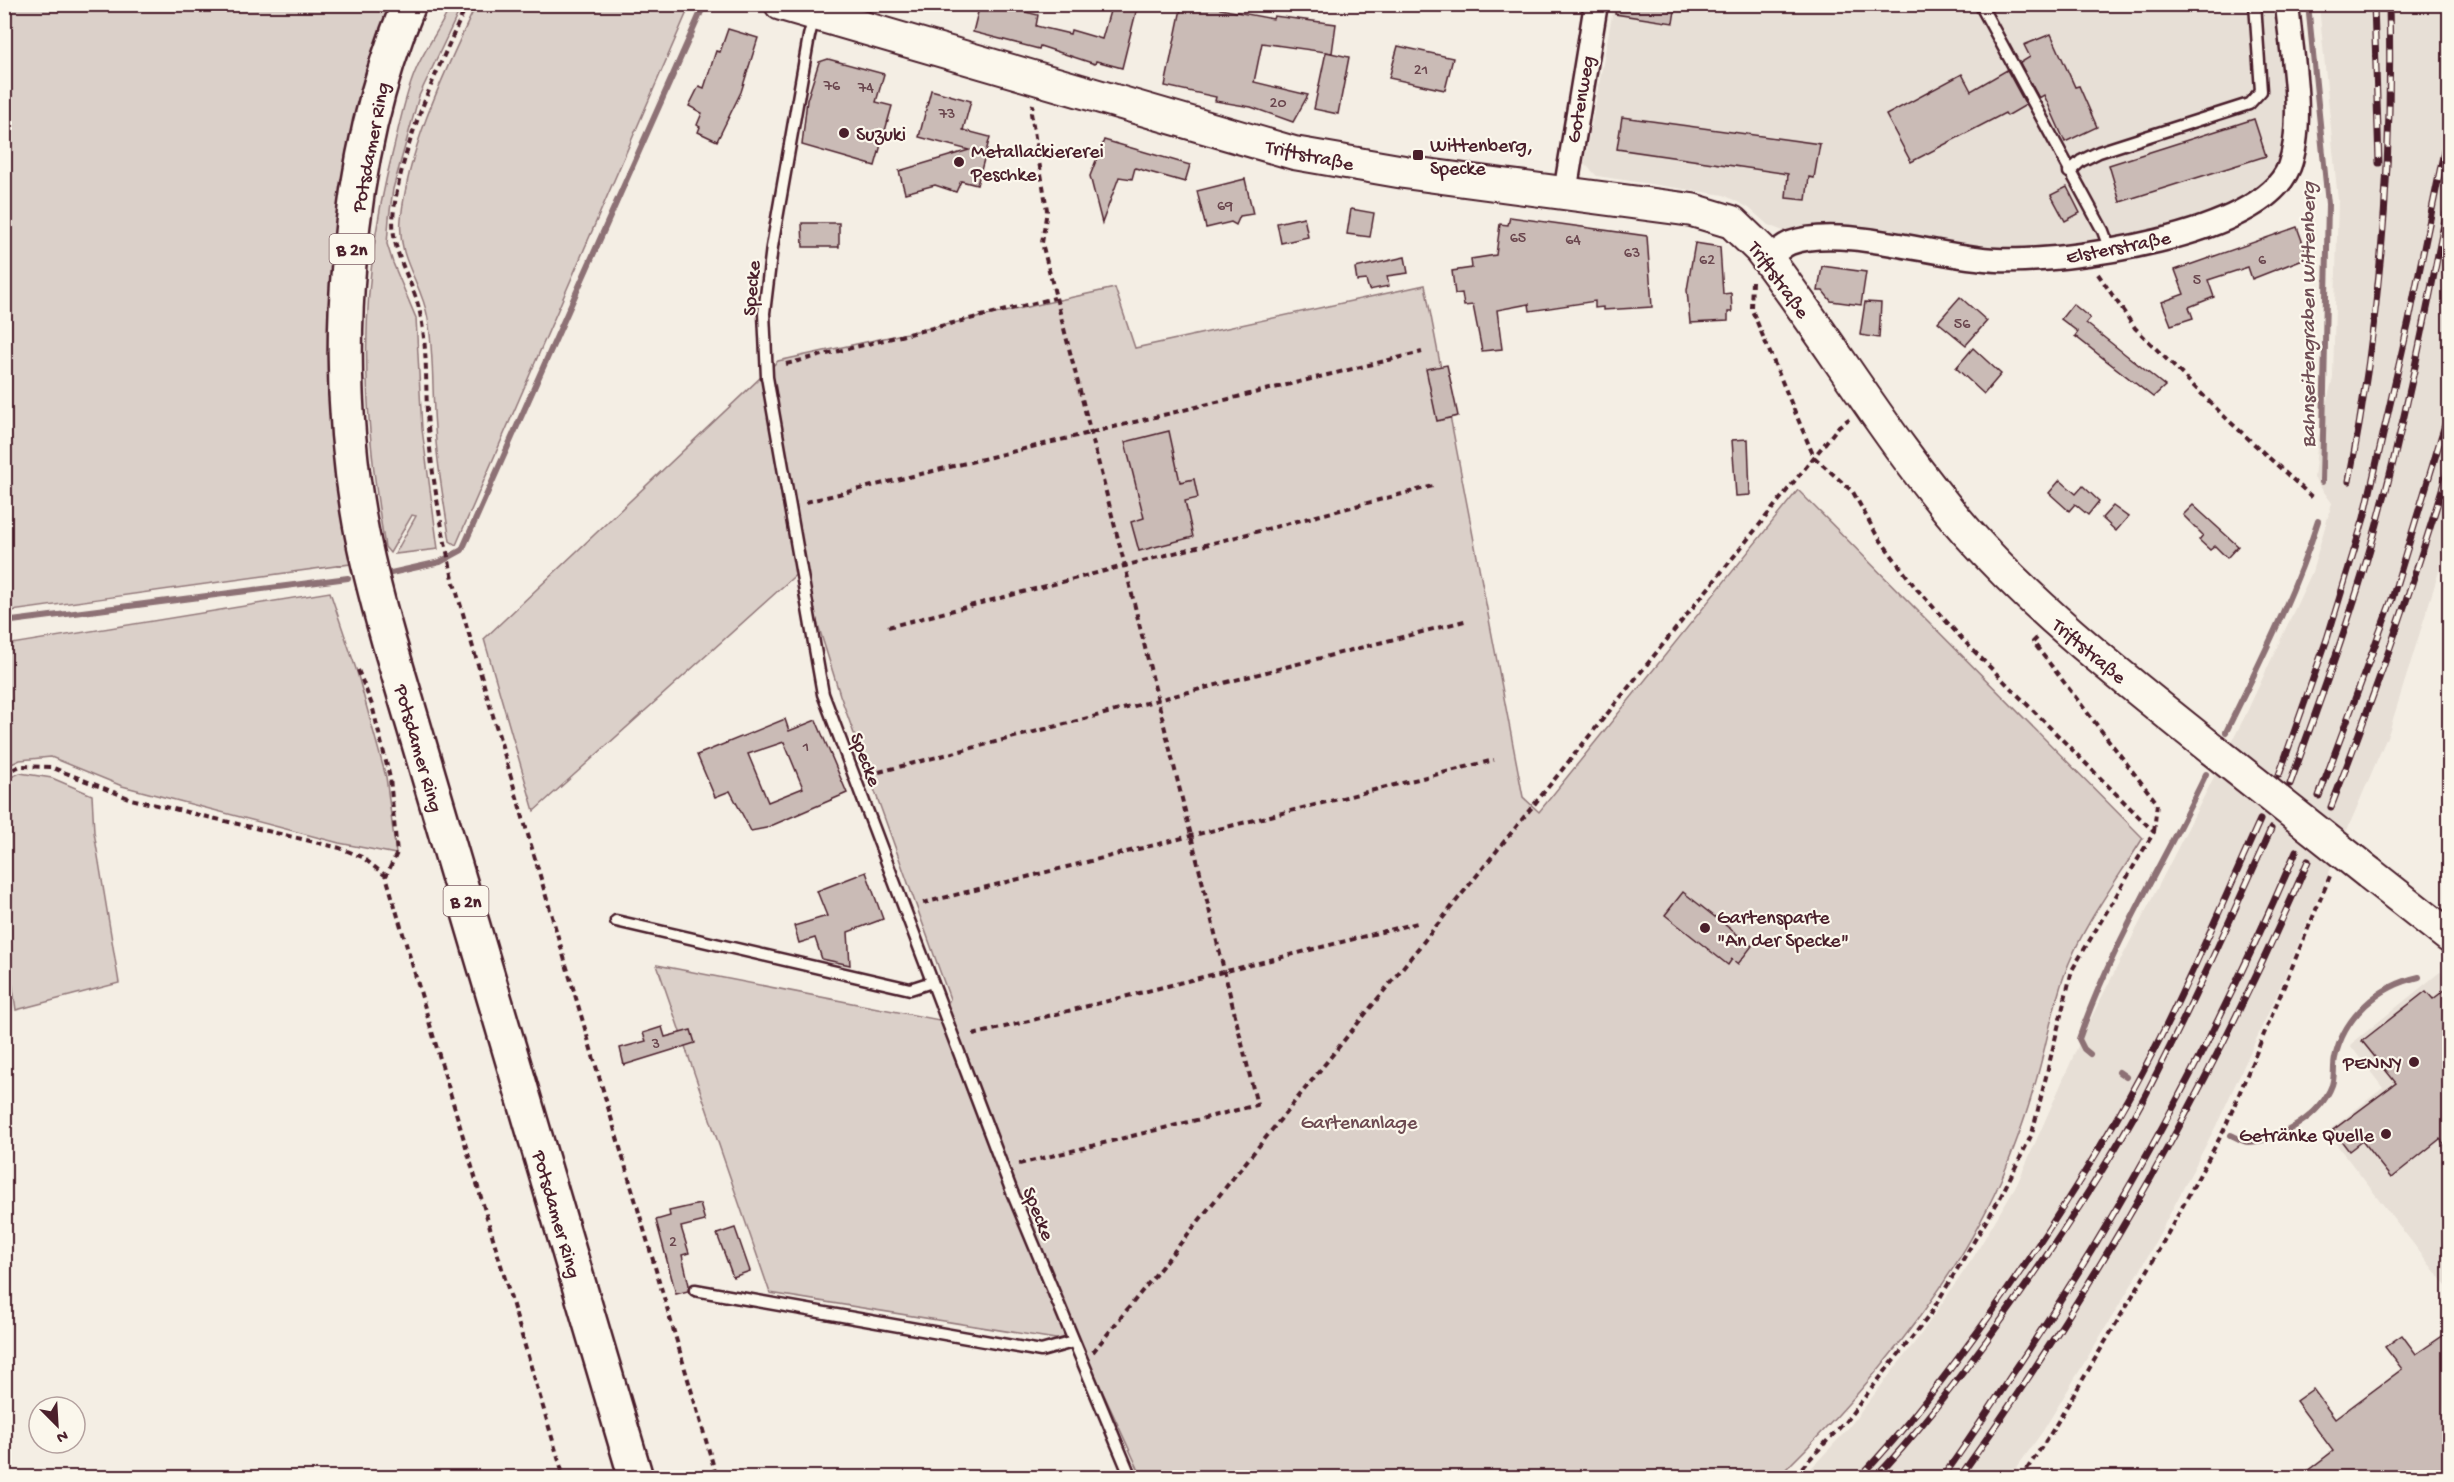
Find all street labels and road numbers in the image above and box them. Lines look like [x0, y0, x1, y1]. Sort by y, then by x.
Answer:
street label: Gotenweg [1563, 54, 1601, 145]
street label: Potsdamer Ring [348, 81, 396, 216]
street label: Triftstraße [1262, 137, 1356, 178]
street label: Elsterstraße [2064, 228, 2174, 271]
road number: B 2n [330, 234, 374, 264]
street label: Triftstraße [1741, 237, 1813, 325]
street label: Specke [740, 259, 767, 317]
street label: Triftstraße [2045, 614, 2130, 691]
street label: Potsdamer Ring [387, 681, 446, 815]
street label: Specke [843, 730, 885, 791]
road number: B 2n [444, 886, 488, 916]
street label: Potsdamer Ring [525, 1147, 584, 1281]
street label: Specke [1016, 1184, 1058, 1245]

